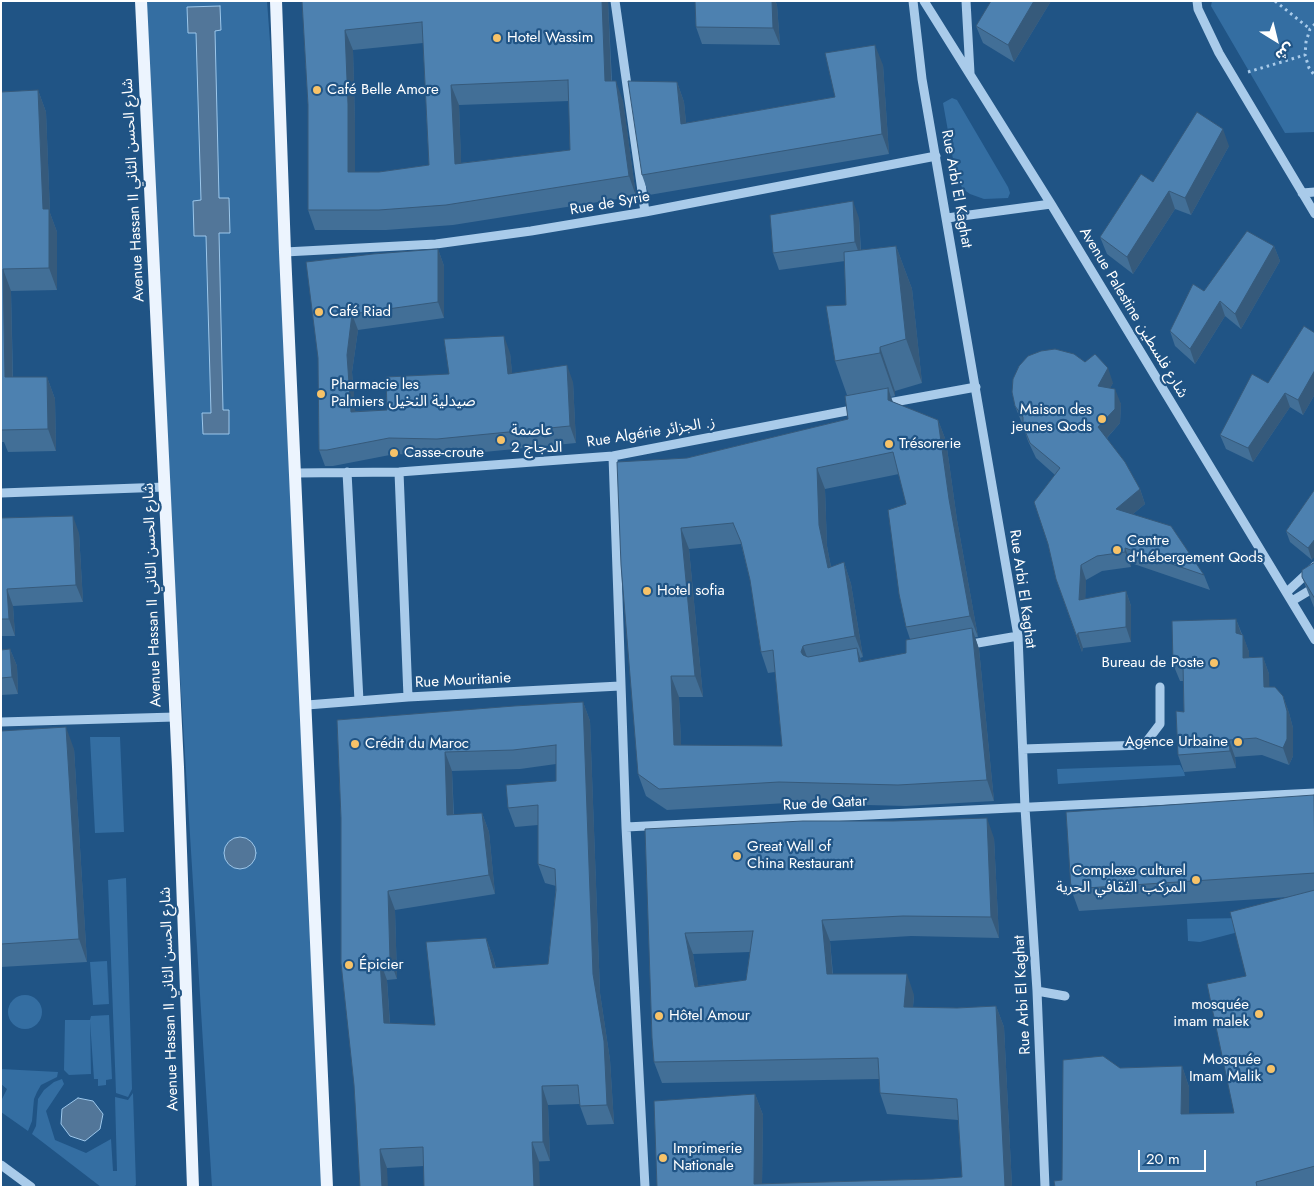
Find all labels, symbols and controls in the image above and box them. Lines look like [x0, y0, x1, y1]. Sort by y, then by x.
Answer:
north arrow [1251, 15, 1301, 65]
place label: Hotel Wassim [507, 29, 593, 47]
marker: Hotel Wassim [491, 32, 503, 44]
text: ش [1271, 38, 1298, 66]
street label: Avenue Hassan II شارع الحسن الثاني [119, 78, 149, 302]
place label: Café Belle Amore [327, 81, 439, 99]
marker: Café Belle Amore [311, 84, 323, 96]
street label: Rue Arbi El Kaghat [937, 129, 975, 249]
street label: Rue de Syrie [569, 188, 651, 220]
street label: Avenue Palestine شارع فلسطين [1075, 224, 1191, 402]
place label: Café Riad [329, 303, 391, 321]
marker: Café Riad [313, 306, 325, 318]
place label: Pharmacie les Palmiers صيدلية النخيل [331, 376, 476, 411]
marker: Pharmacie les Palmiers صيدلية النخيل [315, 388, 327, 400]
place label: Maison des jeunes Qods [1012, 401, 1092, 436]
marker: Maison des jeunes Qods [1096, 413, 1108, 425]
street label: Rue Algérie ز. الجزائر [585, 414, 717, 452]
place label: عاصمة الدجاج 2 [511, 422, 562, 457]
marker: عاصمة الدجاج 2 [495, 434, 507, 446]
place label: Trésorerie [899, 435, 961, 453]
marker: Trésorerie [883, 438, 895, 450]
place label: Casse-croute [404, 444, 484, 462]
marker: Casse-croute [388, 447, 400, 459]
street label: Avenue Hassan II شارع الحسن الثاني [140, 483, 166, 707]
street label: Rue Arbi El Kaghat [1005, 529, 1039, 649]
place label: Centre d'hébergement Qods [1127, 532, 1263, 567]
marker: Centre d'hébergement Qods [1111, 544, 1123, 556]
place label: Hotel sofia [657, 582, 725, 600]
marker: Hotel sofia [641, 585, 653, 597]
place label: Bureau de Poste [1101, 654, 1204, 672]
marker: Bureau de Poste [1208, 657, 1220, 669]
street label: Rue Mouritanie [415, 669, 511, 693]
place label: Agence Urbaine [1125, 733, 1228, 751]
place label: Crédit du Maroc [365, 735, 469, 753]
marker: Agence Urbaine [1232, 736, 1244, 748]
marker: Crédit du Maroc [349, 738, 361, 750]
street label: Rue de Qatar [782, 793, 868, 815]
place label: Great Wall of China Restaurant [747, 838, 853, 873]
marker: Great Wall of China Restaurant [731, 850, 743, 862]
place label: Complexe culturel المركب الثقافي الحرية [1056, 862, 1186, 897]
marker: Complexe culturel المركب الثقافي الحرية [1190, 874, 1202, 886]
street label: Avenue Hassan II شارع الحسن الثاني [157, 887, 183, 1111]
street label: Rue Arbi El Kaghat [1011, 935, 1035, 1055]
place label: Épicier [359, 956, 404, 974]
marker: Épicier [343, 959, 355, 971]
place label: mosquée imam malek [1173, 996, 1249, 1031]
place label: Hôtel Amour [669, 1007, 750, 1025]
marker: mosquée imam malek [1253, 1008, 1265, 1020]
marker: Hôtel Amour [653, 1010, 665, 1022]
place label: Mosquée Imam Malik [1189, 1051, 1261, 1086]
marker: Mosquée Imam Malik [1265, 1063, 1277, 1075]
place label: Imprimerie Nationale [673, 1140, 742, 1175]
scale bar [1141, 1140, 1208, 1172]
text: 20 m [1146, 1148, 1180, 1170]
marker: Imprimerie Nationale [657, 1152, 669, 1164]

